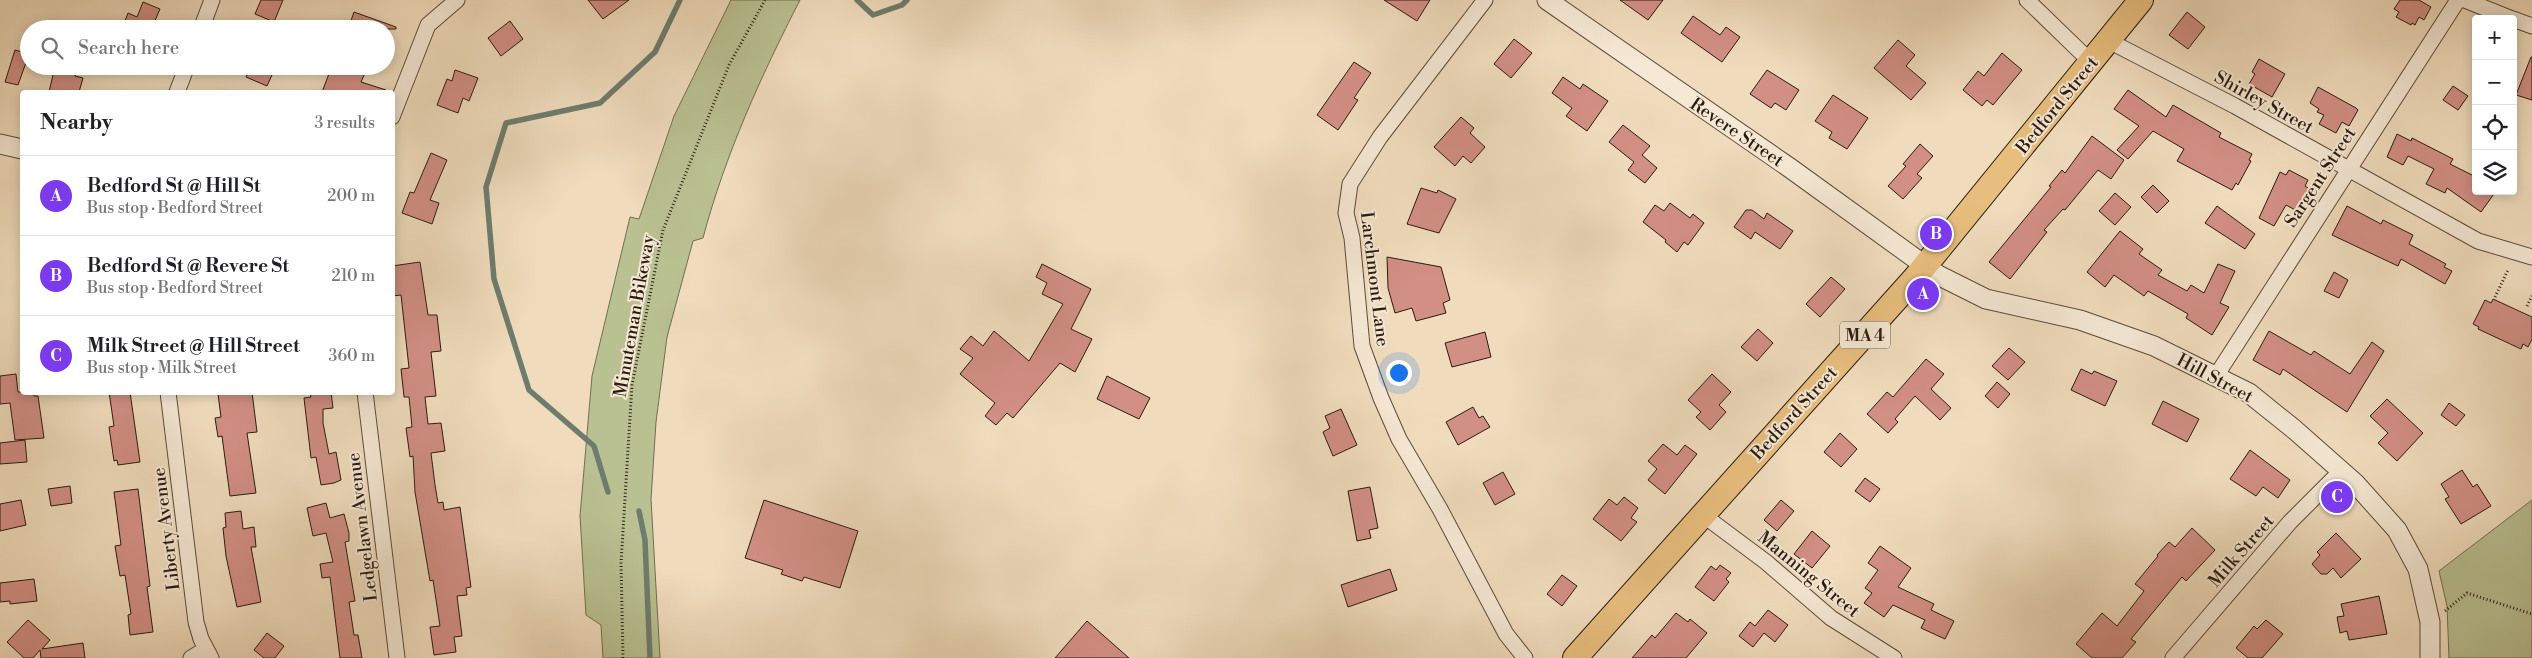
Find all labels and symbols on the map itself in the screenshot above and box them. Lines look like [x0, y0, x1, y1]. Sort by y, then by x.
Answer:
street label: Bedford Street [2010, 51, 2104, 159]
street label: Shirley Street [2210, 66, 2318, 140]
street label: Revere Street [1685, 93, 1789, 173]
street label: Sargent Street [2279, 122, 2362, 232]
street label: Larchmont Lane [1355, 210, 1394, 348]
pin: B [1920, 215, 1952, 253]
street label: Minuteman Bikeway [609, 233, 660, 399]
pin: A [1907, 275, 1939, 313]
road number: MA 4 [1840, 322, 1890, 348]
street label: Hill Street [2172, 349, 2258, 409]
your location [1386, 360, 1412, 386]
street label: Bedford Street [1745, 361, 1843, 466]
street label: Ledgelawn Avenue [342, 451, 383, 603]
street label: Liberty Avenue [148, 466, 185, 592]
pin: C [2321, 478, 2353, 516]
street label: Milk Street [2203, 510, 2280, 593]
street label: Manning Street [1753, 526, 1865, 623]

